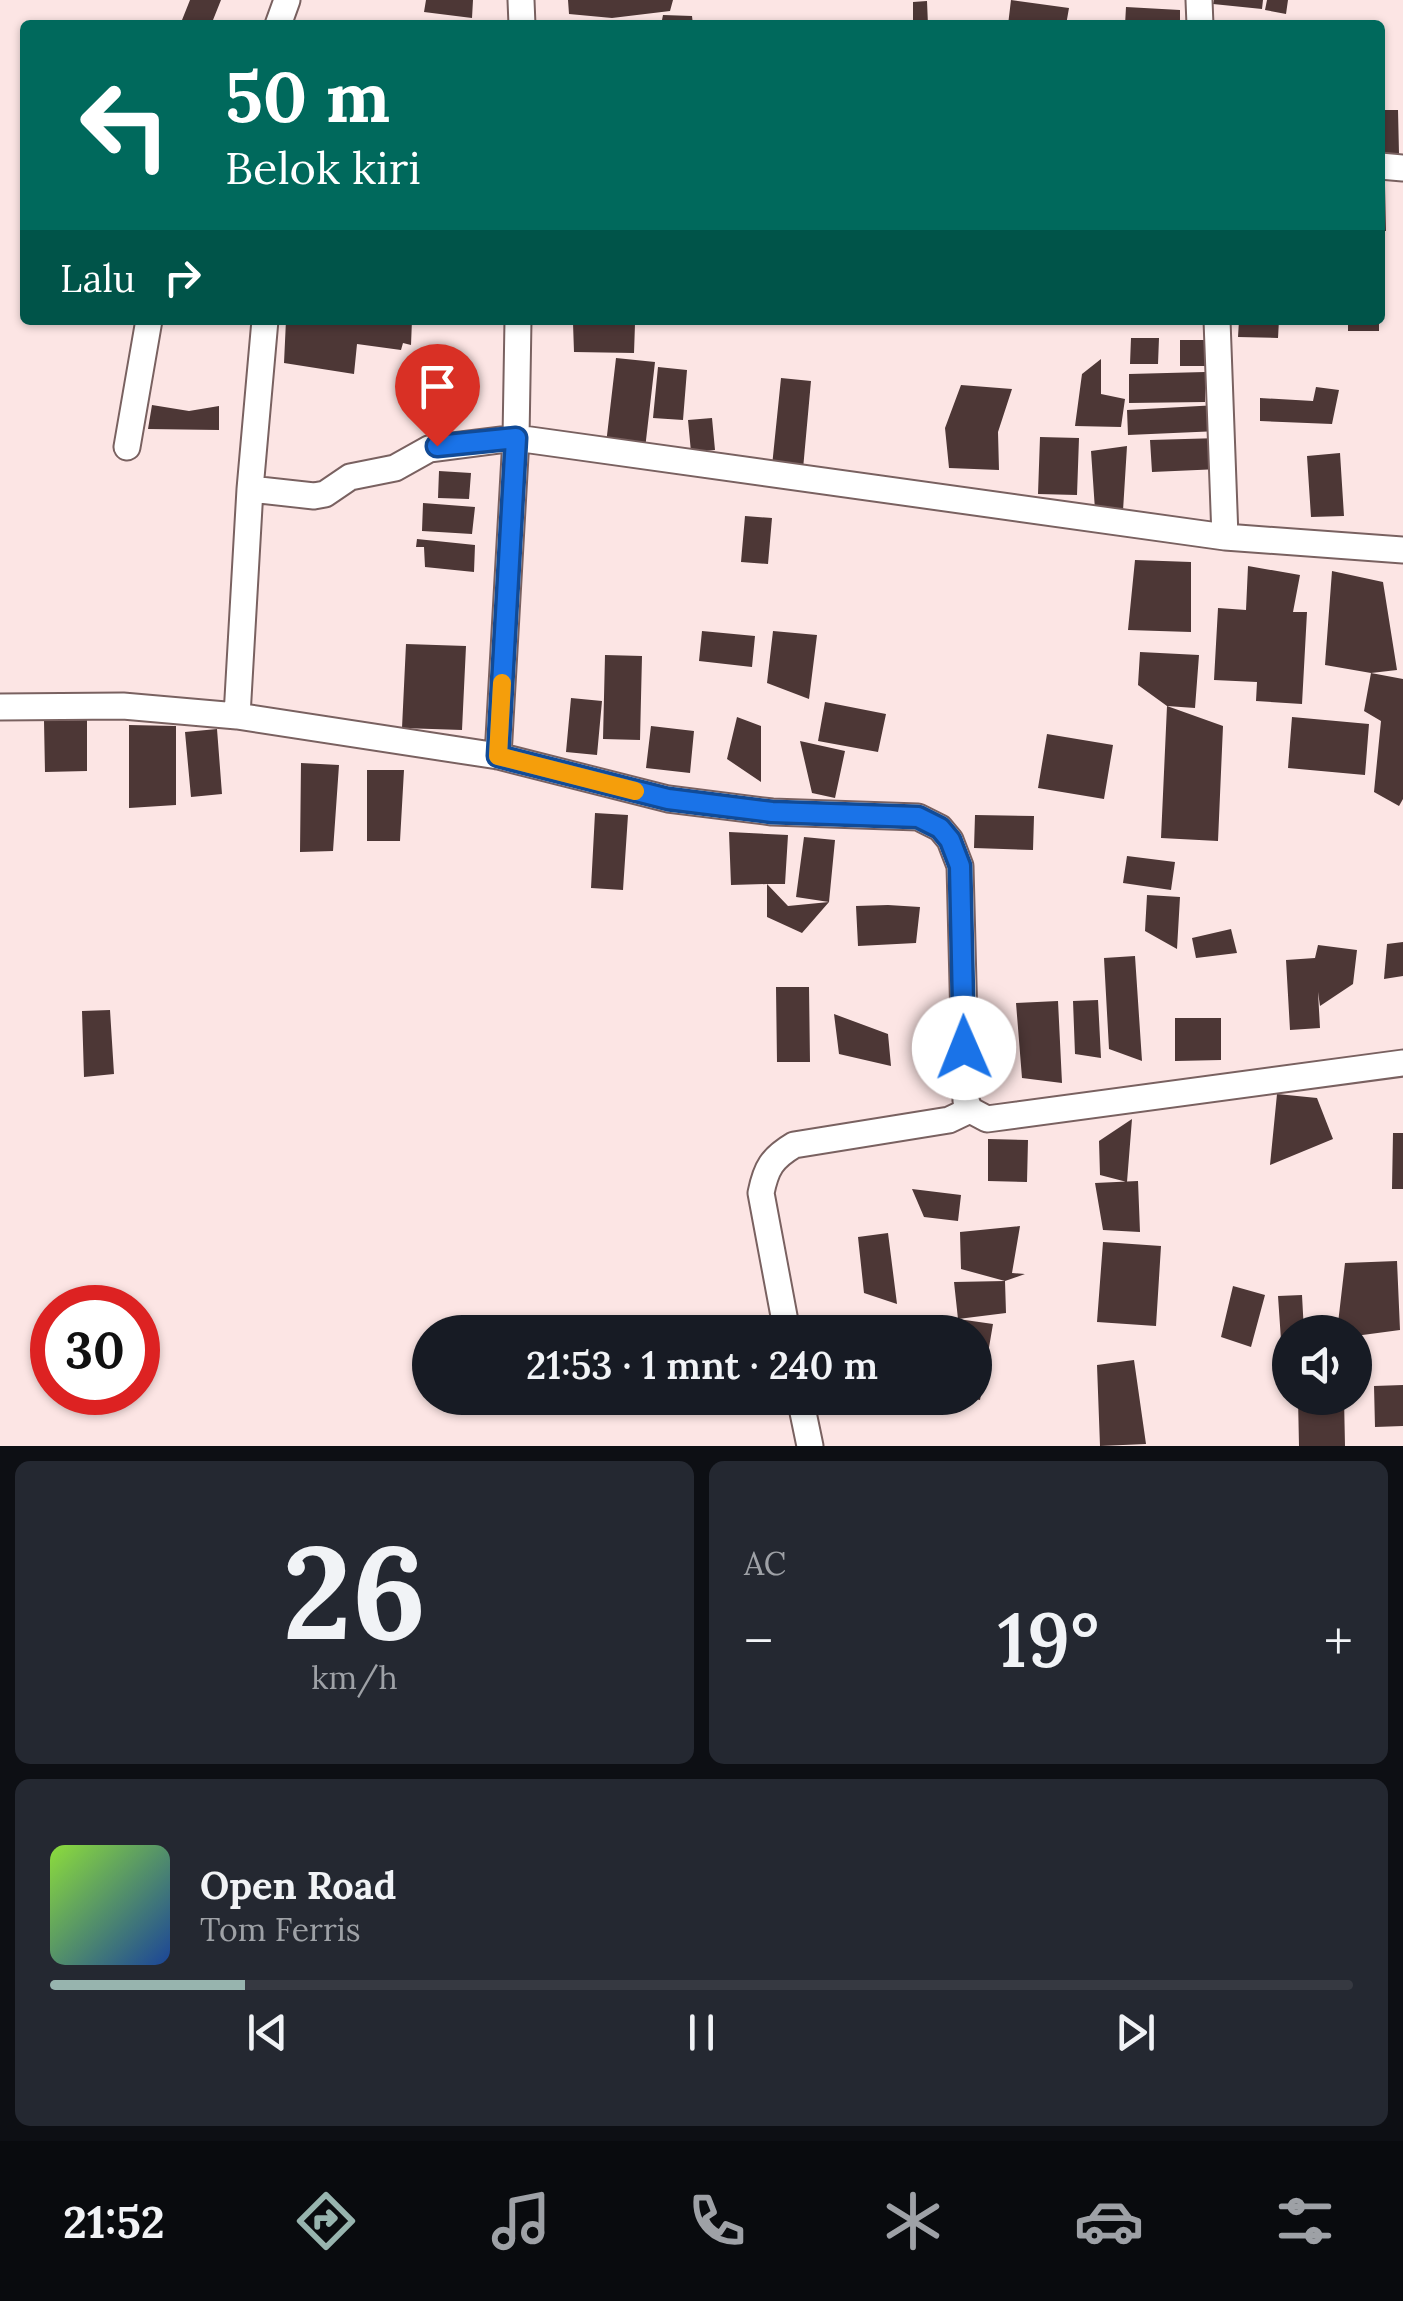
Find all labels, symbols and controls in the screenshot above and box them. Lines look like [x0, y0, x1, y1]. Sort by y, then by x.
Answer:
text: 50 m [225, 52, 390, 141]
icon: left [60, 60, 190, 190]
text: Belok kiri [225, 139, 421, 196]
icon: right [155, 250, 210, 305]
text: Lalu [60, 254, 135, 302]
pin [395, 344, 480, 447]
icon: arrive [410, 359, 465, 414]
position arrow [912, 996, 1016, 1100]
speed limit sign: 30 [30, 1285, 160, 1415]
map controls [1272, 1315, 1372, 1415]
button: sound [1272, 1315, 1372, 1415]
text: 21:53 · 1 mnt · 240 m [526, 1341, 878, 1389]
text: 26 [282, 1508, 427, 1675]
text: AC [744, 1543, 786, 1584]
text: 19° [998, 1592, 1099, 1688]
text: − [744, 1606, 773, 1676]
text: + [1324, 1606, 1353, 1676]
text: km/h [311, 1657, 398, 1698]
text: Open Road [200, 1861, 396, 1909]
text: Tom Ferris [200, 1909, 361, 1950]
icon: previous [240, 2005, 295, 2060]
icon: pause [674, 2005, 729, 2060]
icon: next [1108, 2005, 1163, 2060]
icon: directions [291, 2186, 361, 2256]
icon: music [486, 2186, 556, 2256]
icon: phone [682, 2186, 752, 2256]
icon: climate [878, 2186, 948, 2256]
icon: car [1074, 2186, 1144, 2256]
icon: filters [1270, 2186, 1340, 2256]
text: 21:52 [63, 2193, 165, 2250]

